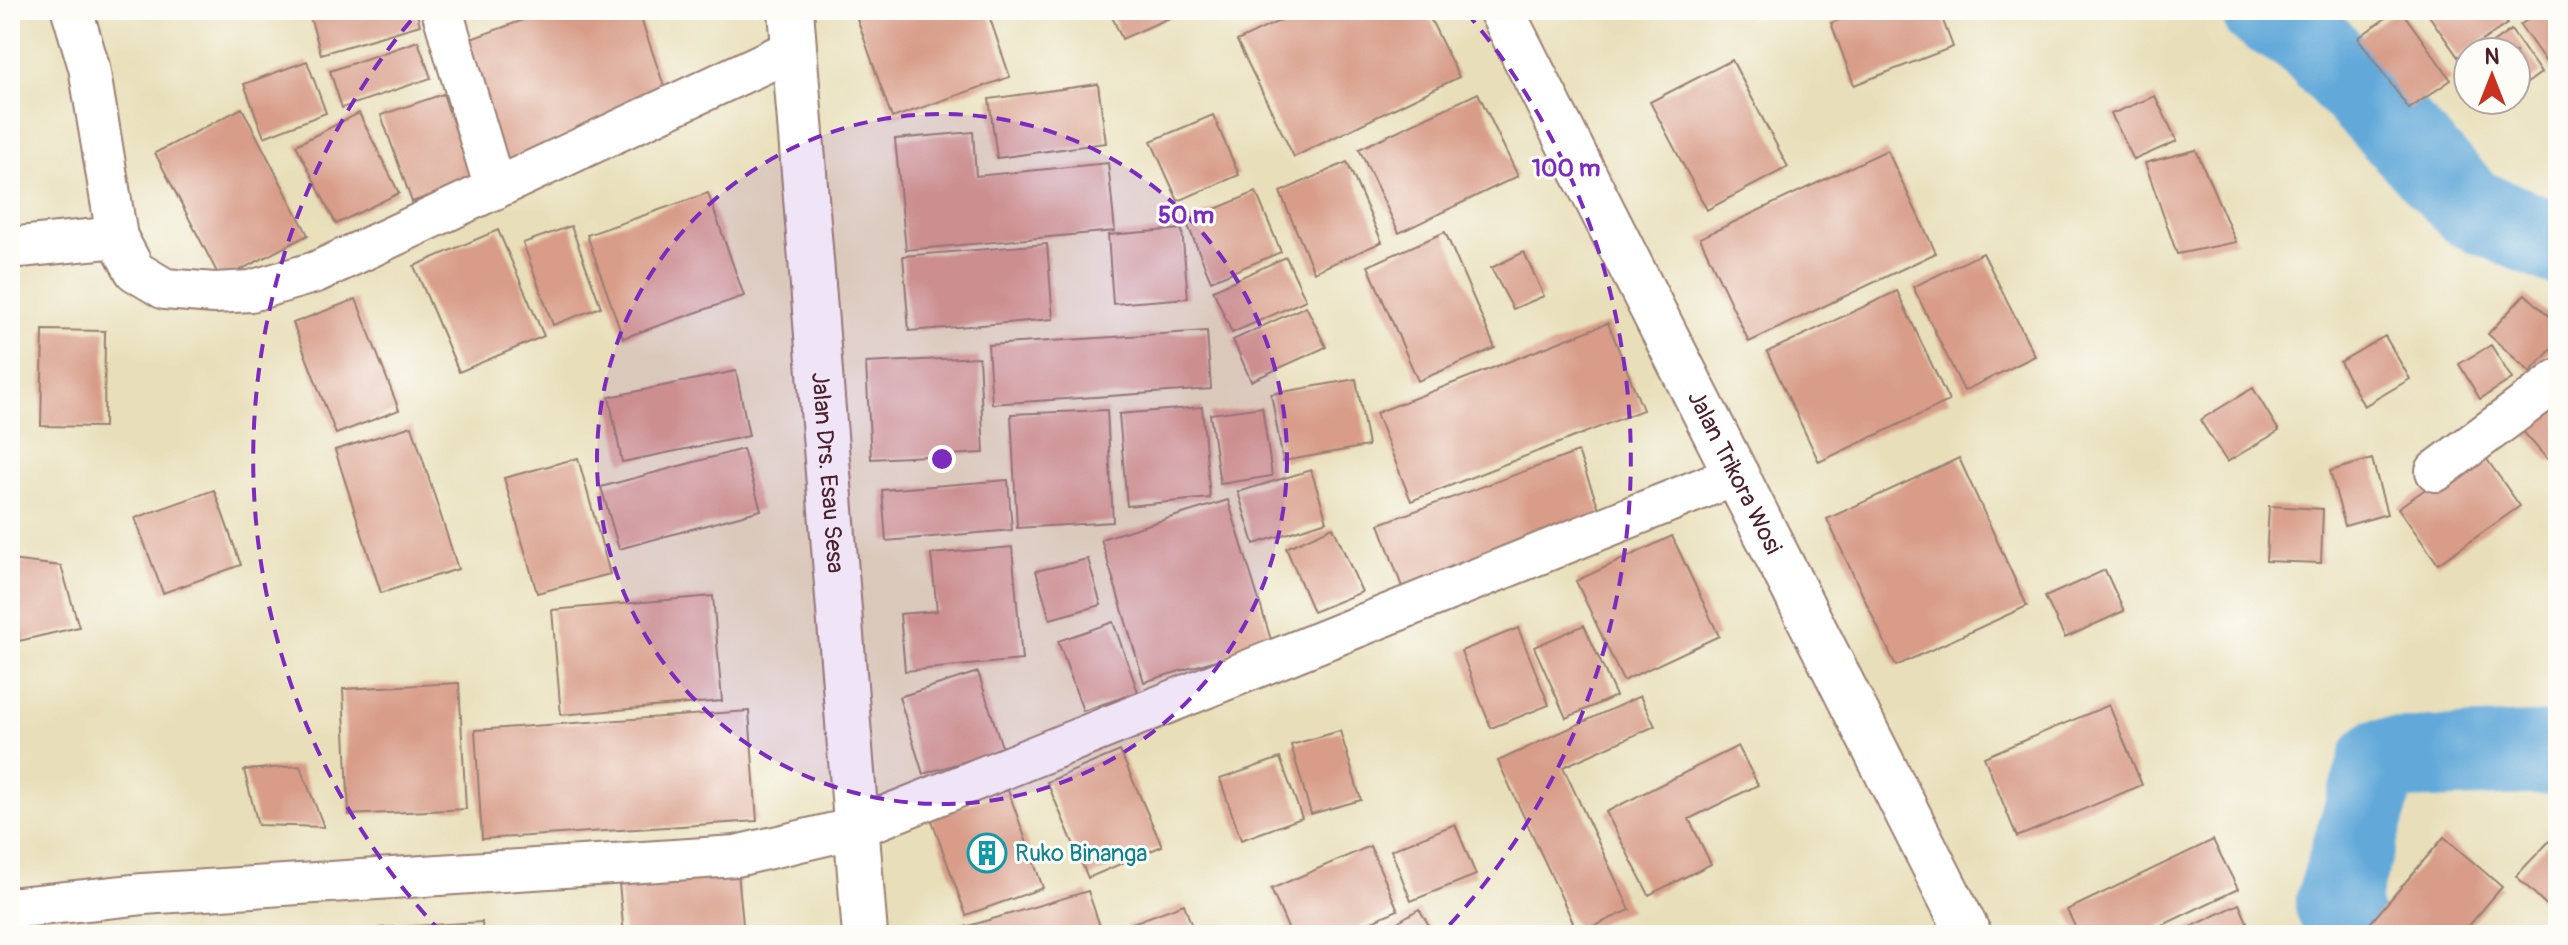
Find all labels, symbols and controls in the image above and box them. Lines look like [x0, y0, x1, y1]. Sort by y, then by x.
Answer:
north arrow [2452, 36, 2532, 116]
text: N [2485, 43, 2500, 71]
text: 100 m [1532, 154, 1600, 183]
text: 50 m [1158, 201, 1214, 230]
street label: Jalan Drs. Esau Sesa [806, 371, 850, 574]
street label: Jalan Trikora Wosi [1681, 386, 1788, 559]
centre of rings [928, 445, 956, 473]
building icon: Ruko Binanga [966, 832, 1008, 874]
place label: Ruko Binanga [1015, 839, 1148, 868]

